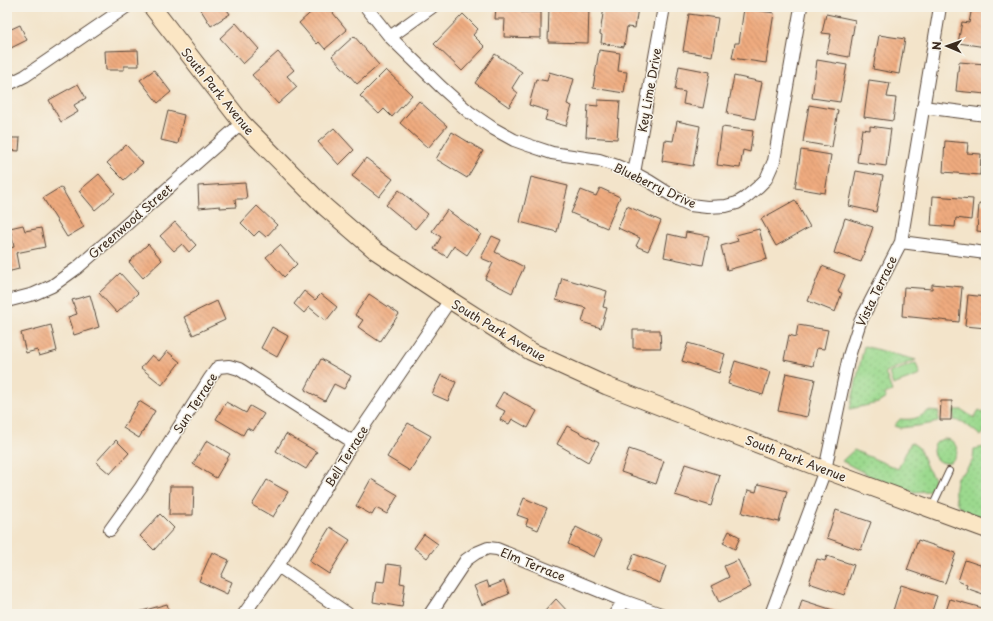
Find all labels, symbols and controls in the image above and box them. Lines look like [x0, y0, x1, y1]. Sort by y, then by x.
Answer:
north arrow [927, 26, 967, 66]
text: N [928, 41, 945, 50]
street label: South Park Avenue [177, 44, 259, 139]
street label: Key Lime Drive [633, 47, 665, 133]
street label: Blueberry Drive [610, 158, 700, 212]
street label: Greenwood Street [84, 179, 176, 263]
street label: Vista Terrace [851, 253, 901, 329]
street label: South Park Avenue [448, 295, 550, 366]
street label: Sun Terrace [169, 369, 221, 437]
street label: Bell Terrace [320, 422, 372, 490]
street label: South Park Avenue [743, 430, 850, 486]
street label: Elm Terrace [498, 543, 568, 585]

